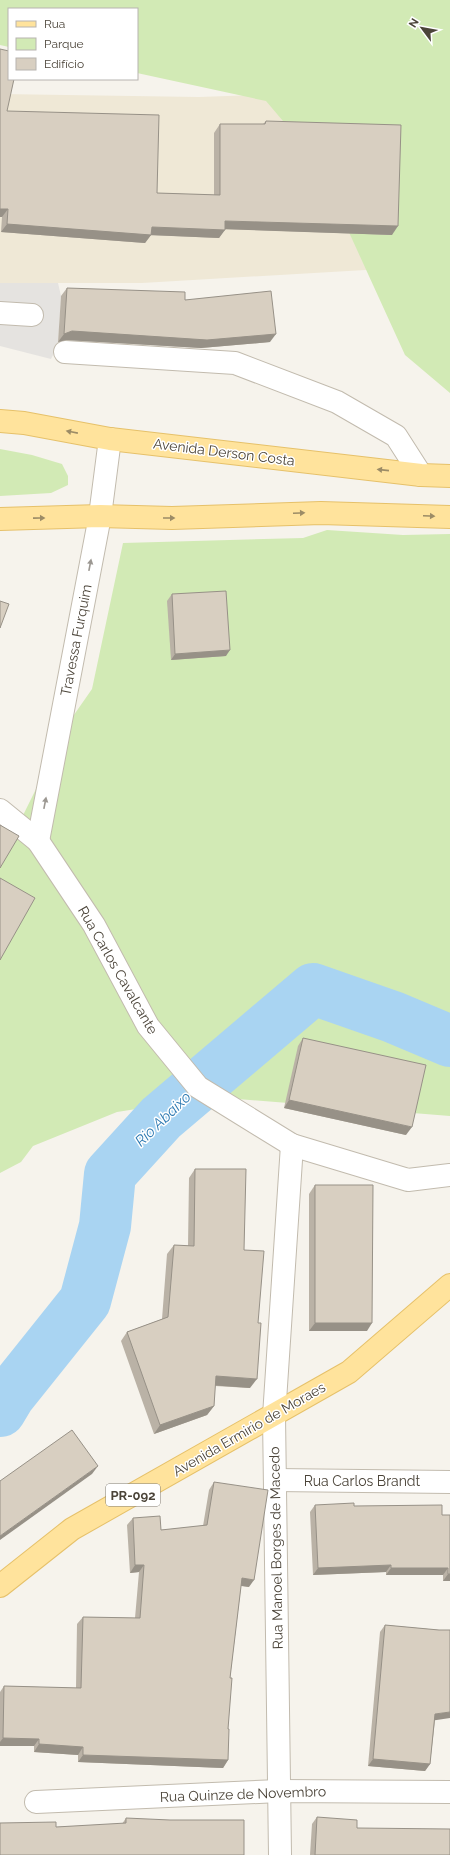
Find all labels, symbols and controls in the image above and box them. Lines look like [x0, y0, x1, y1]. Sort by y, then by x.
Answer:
legend [8, 8, 138, 80]
north arrow [402, 8, 442, 48]
text: N [406, 16, 422, 30]
text: Rua [44, 17, 65, 31]
text: Parque [44, 37, 84, 51]
text: Edifício [44, 57, 84, 71]
one-way arrow [66, 428, 78, 434]
street label: Avenida Derson Costa [152, 435, 296, 469]
one-way arrow [377, 467, 389, 474]
one-way arrow [293, 510, 305, 517]
one-way arrow [423, 513, 436, 519]
one-way arrow [33, 515, 46, 521]
one-way arrow [163, 515, 176, 521]
one-way arrow [88, 559, 94, 571]
street label: Travessa Furquim [57, 583, 95, 697]
one-way arrow [43, 797, 49, 809]
street label: Rua Carlos Cavalcante [75, 903, 161, 1037]
water label: Rio Abaixo [131, 1088, 195, 1150]
street label: Avenida Ermirio de Moraes [170, 1379, 328, 1479]
street label: Rua Manoel Borges de Macedo [266, 1446, 286, 1650]
street label: Rua Carlos Brandt [304, 1473, 421, 1489]
road number: PR-092 [106, 1484, 160, 1506]
street label: Rua Quinze de Novembro [160, 1783, 326, 1805]

